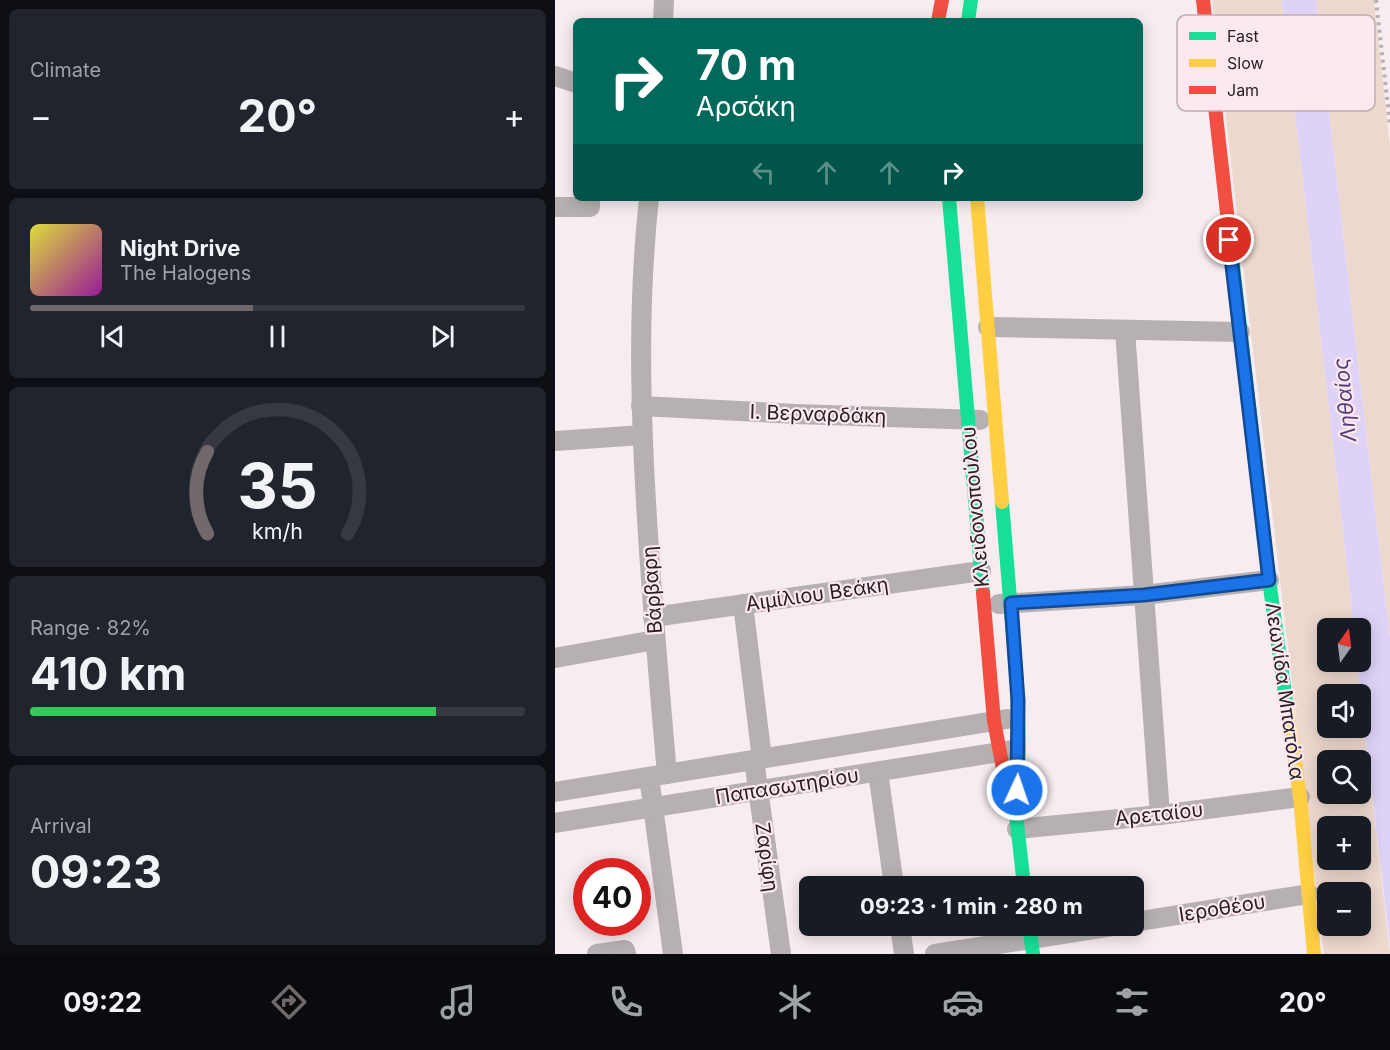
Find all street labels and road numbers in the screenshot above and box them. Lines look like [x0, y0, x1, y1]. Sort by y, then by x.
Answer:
street label: Ι. Βερναρδάκη [749, 400, 887, 428]
street label: Κλειδονοπούλου [956, 426, 994, 588]
street label: Βάρβαρη [637, 545, 667, 635]
street label: Αιμίλιου Βεάκη [744, 572, 890, 616]
street label: Λεωνίδα Μπατόλα [1261, 601, 1309, 781]
street label: Παπασωτηρίου [714, 763, 860, 809]
street label: Αρεταίου [1114, 797, 1204, 831]
street label: Ζαρίφη [750, 821, 784, 893]
street label: Ιεροθέου [1177, 889, 1267, 927]

